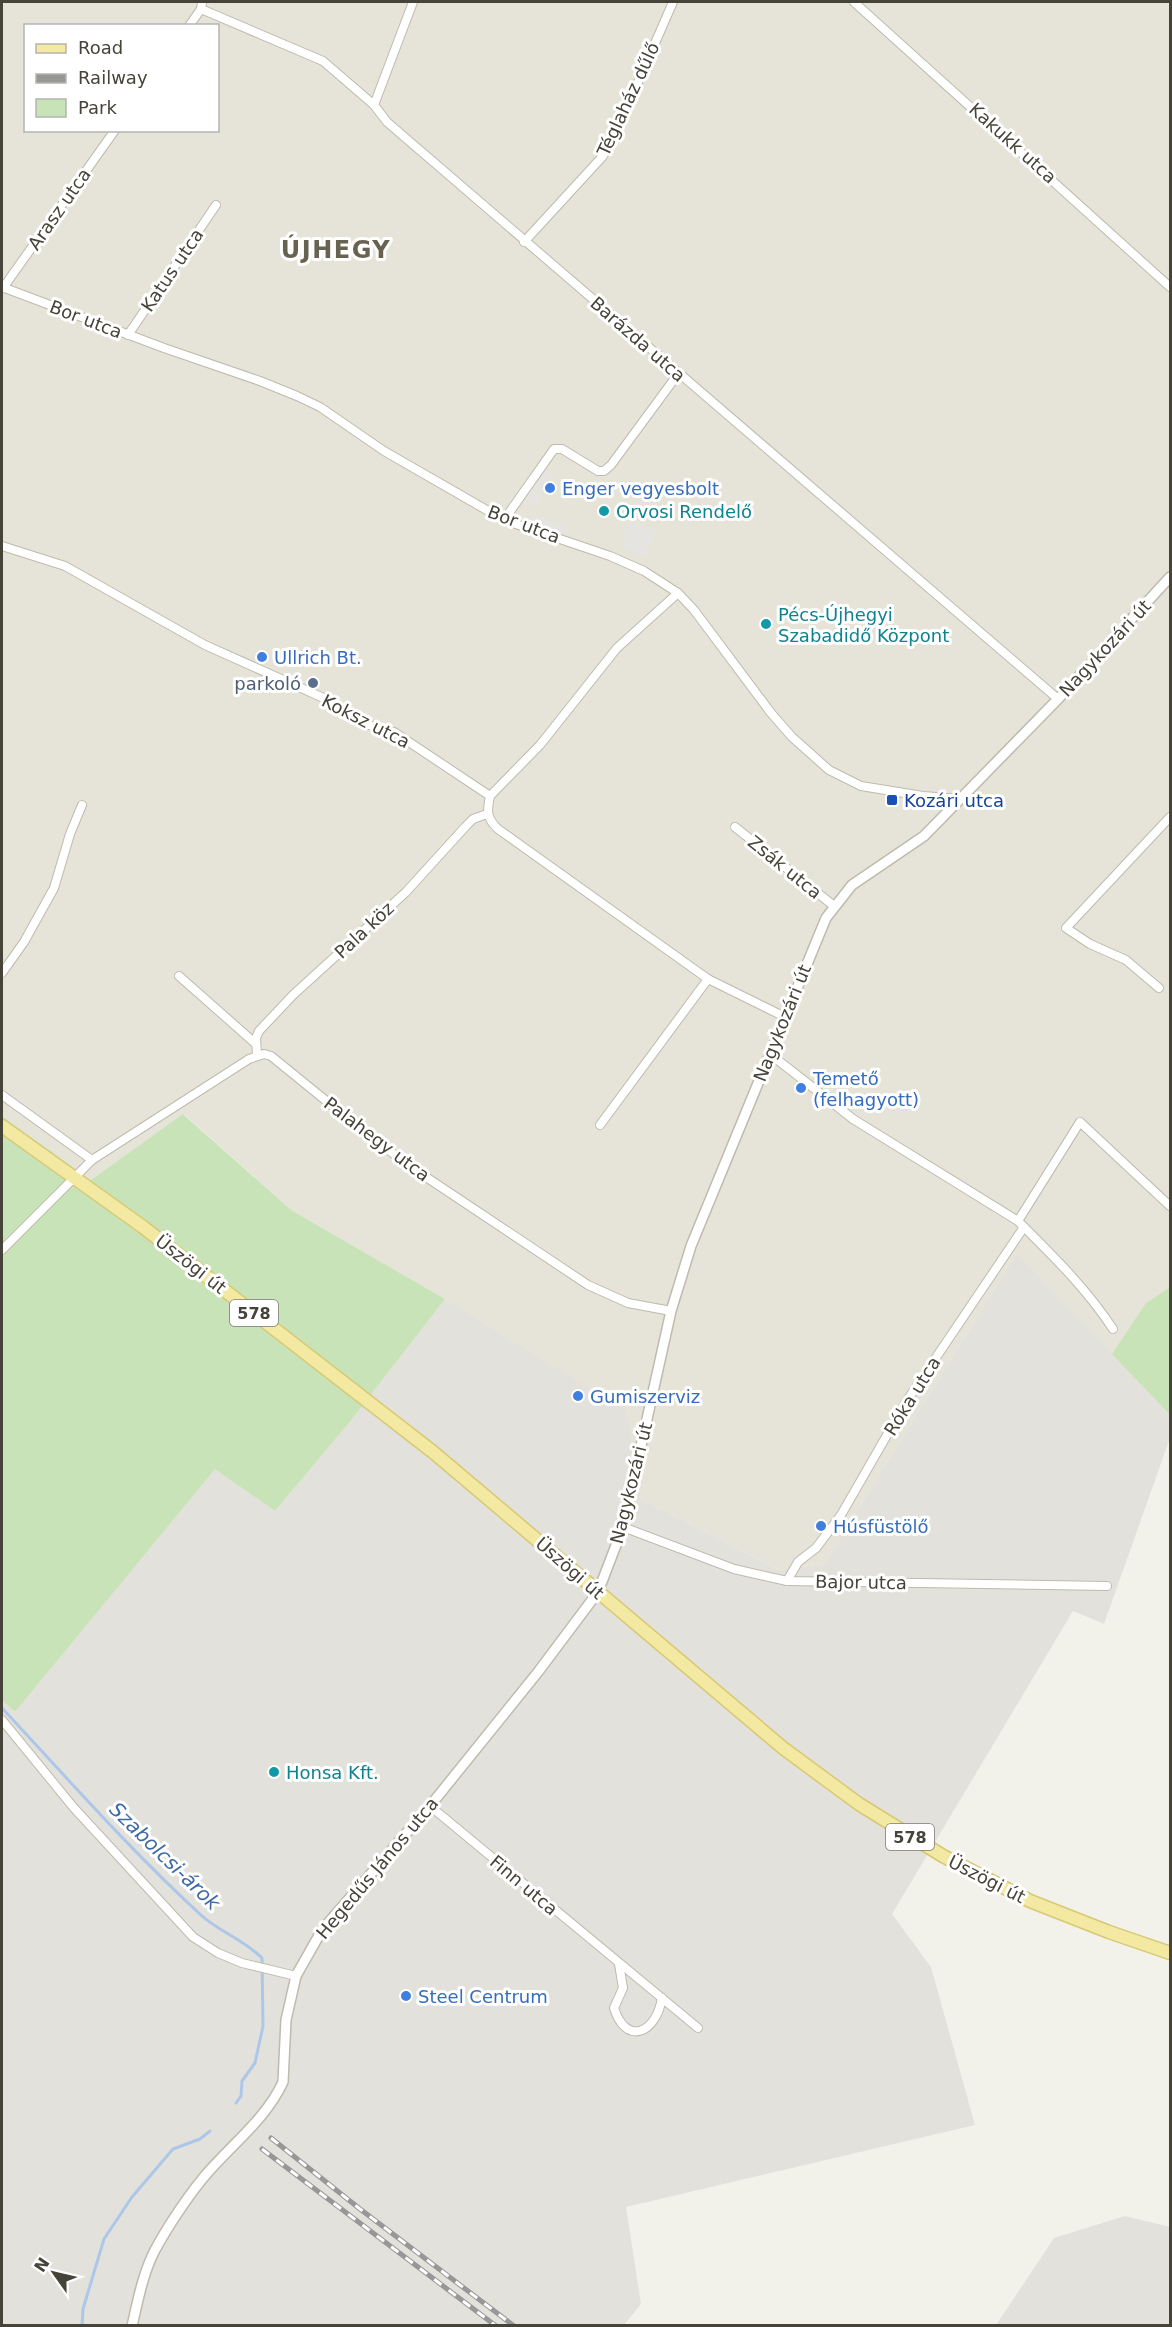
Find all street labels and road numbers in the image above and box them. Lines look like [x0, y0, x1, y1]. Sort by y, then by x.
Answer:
street label: Téglaház dűlő [592, 39, 663, 160]
street label: Kakukk utca [965, 98, 1061, 188]
street label: Arasz utca [23, 164, 95, 254]
street label: Katus utca [137, 225, 207, 315]
street label: Barázda utca [586, 292, 690, 386]
street label: Bor utca [47, 296, 125, 342]
street label: Bor utca [485, 501, 563, 547]
street label: Nagykozári út [1055, 595, 1155, 701]
street label: Koksz utca [318, 690, 414, 752]
street label: Zsák utca [744, 831, 826, 903]
street label: Pala köz [330, 897, 398, 963]
street label: Nagykozári út [749, 961, 815, 1085]
street label: Palahegy utca [320, 1092, 434, 1186]
street label: Üszögi út [152, 1230, 230, 1298]
road number: 578 [230, 1300, 278, 1326]
street label: Róka utca [880, 1353, 944, 1439]
street label: Nagykozári út [606, 1420, 656, 1546]
street label: Üszögi út [532, 1533, 608, 1603]
street label: Bajor utca [815, 1571, 907, 1593]
street label: Hegedűs János utca [312, 1793, 442, 1943]
road number: 578 [886, 1824, 934, 1850]
street label: Finn utca [486, 1851, 562, 1919]
street label: Üszögi út [945, 1851, 1029, 1907]

